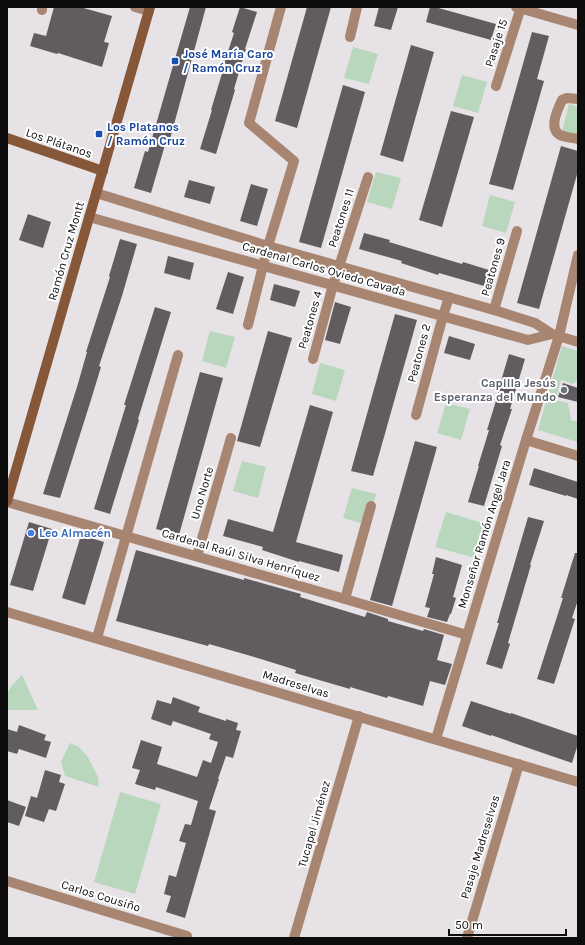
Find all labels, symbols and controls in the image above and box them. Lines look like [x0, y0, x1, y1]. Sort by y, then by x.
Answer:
street label: Pasaje 15 [482, 17, 510, 69]
place label: José María Caro / Ramón Cruz [183, 47, 273, 75]
marker: José María Caro / Ramón Cruz [170, 56, 180, 66]
place label: Los Platanos / Ramón Cruz [107, 120, 185, 148]
street label: Los Plátanos [24, 125, 94, 161]
marker: Los Platanos / Ramón Cruz [94, 129, 104, 139]
street label: Peatones 11 [325, 187, 357, 249]
street label: Ramón Cruz Montt [45, 199, 87, 302]
street label: Peatones 9 [478, 236, 508, 298]
street label: Cardenal Carlos Oviedo Cavada [241, 239, 407, 299]
street label: Peatones 4 [295, 289, 325, 351]
street label: Peatones 2 [404, 322, 434, 384]
place label: Capilla Jesús Esperanza del Mundo [434, 376, 556, 404]
marker: Capilla Jesús Esperanza del Mundo [559, 385, 569, 395]
street label: Monseñor Ramón Angel Jara [455, 458, 513, 610]
street label: Uno Norte [188, 465, 216, 521]
place label: Leo Almacén [39, 526, 111, 540]
street label: Cardenal Raúl Silva Henríquez [160, 526, 322, 584]
marker: Leo Almacén [26, 528, 36, 538]
street label: Madreselvas [261, 667, 331, 701]
street label: Tucapel Jiménez [295, 779, 333, 869]
street label: Pasaje Madreselvas [458, 793, 502, 901]
street label: Carlos Cousiño [60, 877, 142, 915]
scale bar [449, 911, 566, 937]
text: 50 m [455, 918, 483, 932]

